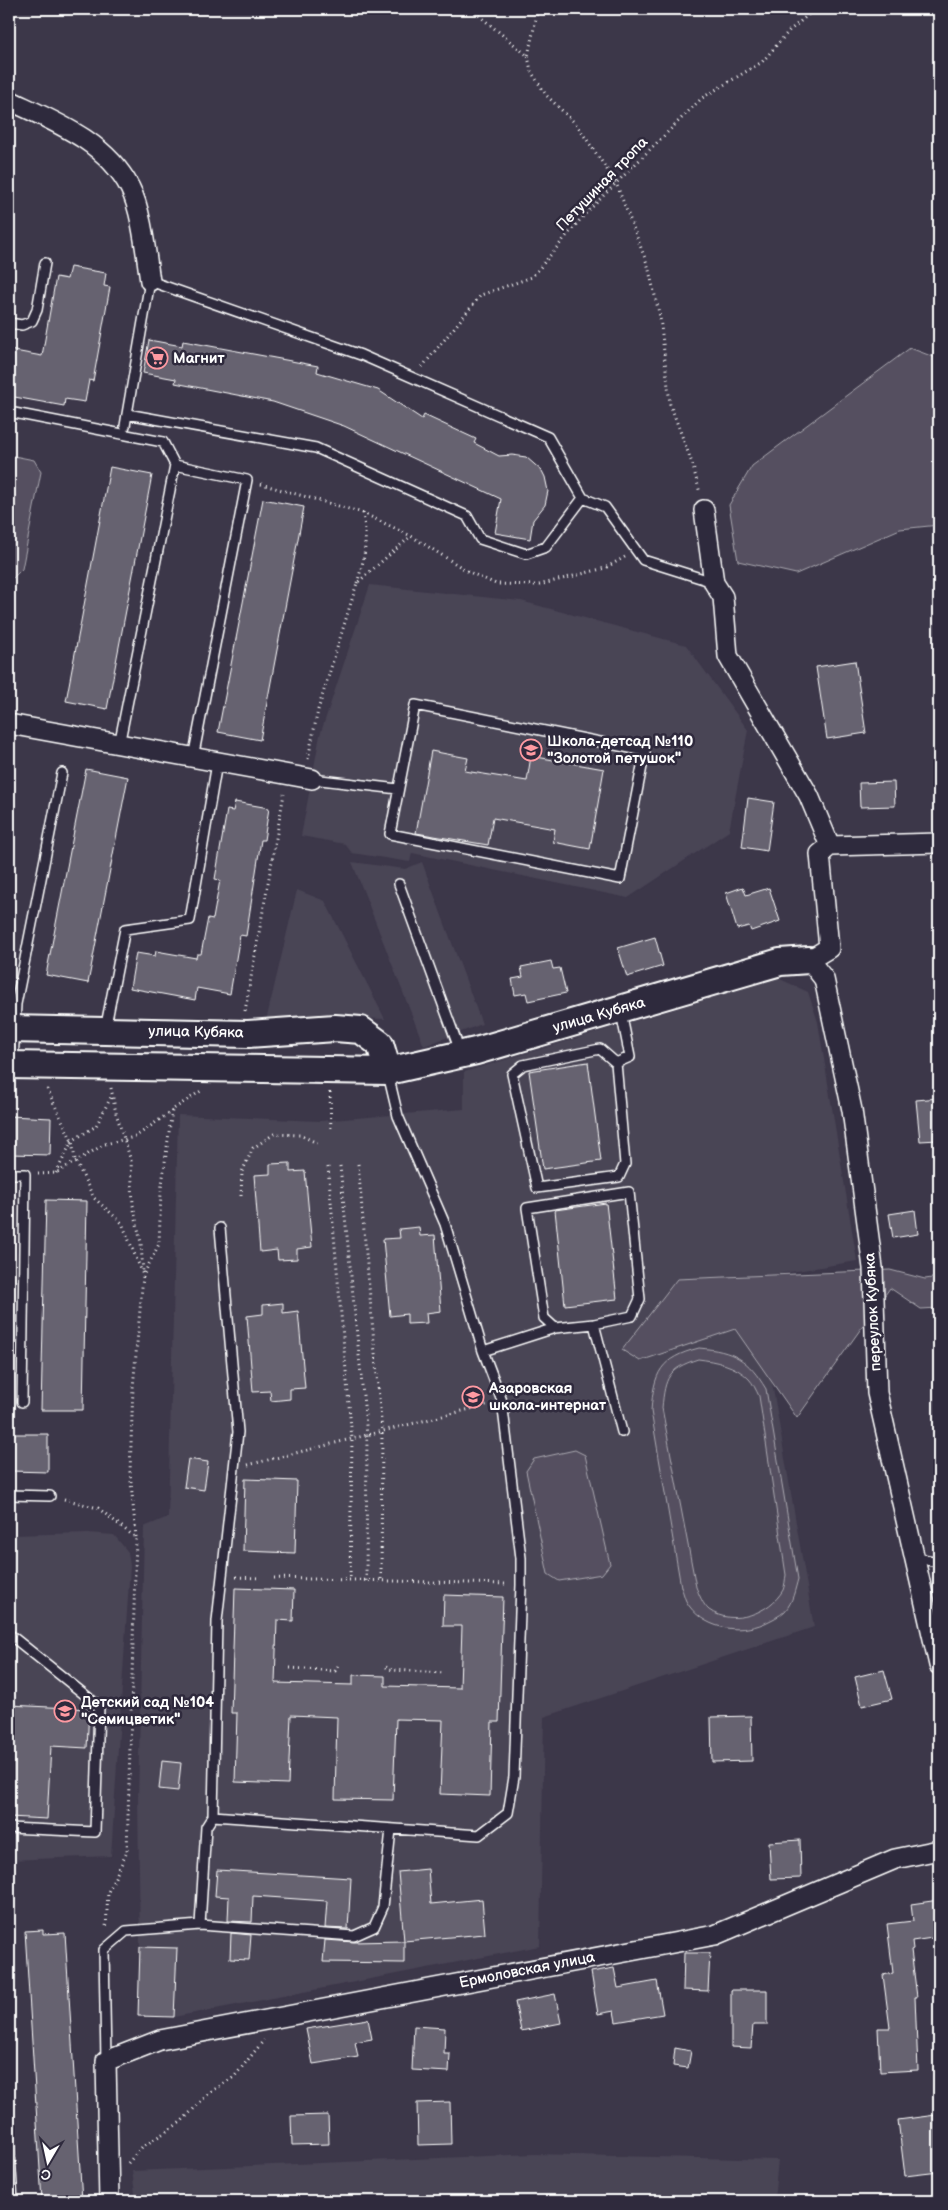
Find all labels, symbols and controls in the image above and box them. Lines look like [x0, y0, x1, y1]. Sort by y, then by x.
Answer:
street label: Петушиная тропа [552, 133, 652, 235]
supermarket icon: Магнит [145, 346, 169, 370]
place label: Магнит [173, 349, 225, 368]
place label: Школа-детсад №110 "Золотой петушок" [547, 732, 693, 768]
school or university icon: Школа-детсад №110 "Золотой петушок" [519, 738, 543, 762]
street label: улица Кубяка [551, 993, 648, 1037]
street label: улица Кубяка [148, 1022, 244, 1042]
street label: переулок Кубяка [860, 1252, 886, 1372]
place label: Азаровская школа-интернат [488, 1379, 607, 1415]
school or university icon: Азаровская школа-интернат [461, 1385, 485, 1409]
place label: Детский сад №104 "Семицветик" [81, 1693, 214, 1729]
school or university icon: Детский сад №104 "Семицветик" [53, 1699, 77, 1723]
street label: Ермоловская улица [458, 1948, 597, 1992]
north arrow [22, 2138, 72, 2188]
text: С [40, 2165, 52, 2184]

